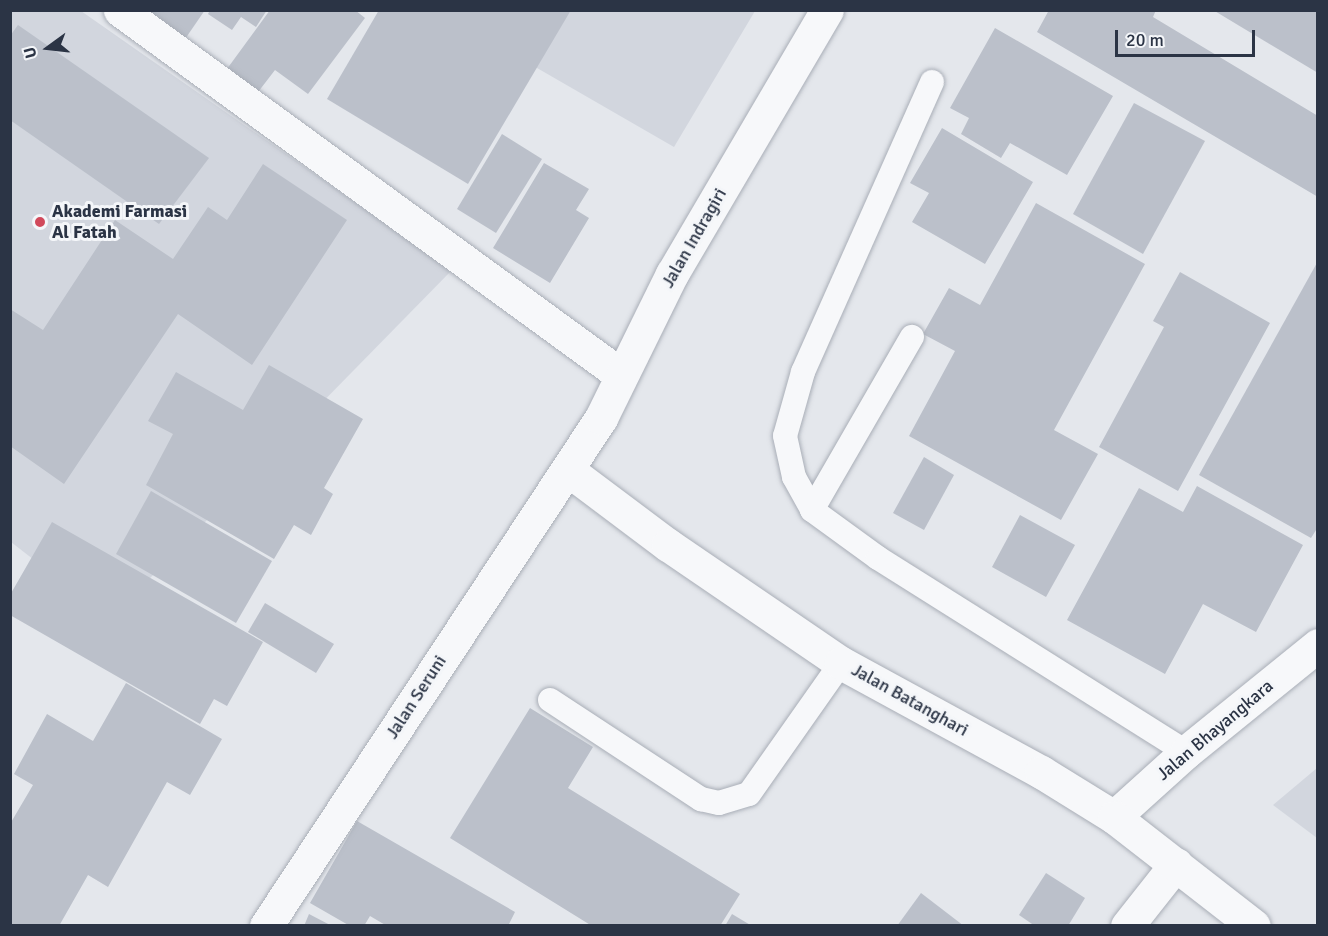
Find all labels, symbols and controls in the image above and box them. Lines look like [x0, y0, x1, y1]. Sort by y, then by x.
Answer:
north arrow [18, 18, 78, 78]
scale bar [1118, 18, 1258, 56]
text: 20 m [1126, 29, 1164, 51]
text: U [20, 45, 42, 60]
street label: Jalan Indragiri [657, 184, 731, 292]
place label: Akademi Farmasi Al Fatah [52, 201, 187, 244]
marker: Akademi Farmasi Al Fatah [33, 215, 47, 229]
street label: Jalan Seruni [381, 651, 451, 743]
street label: Jalan Batanghari [848, 659, 972, 741]
street label: Jalan Bhayangkara [1153, 675, 1277, 785]

